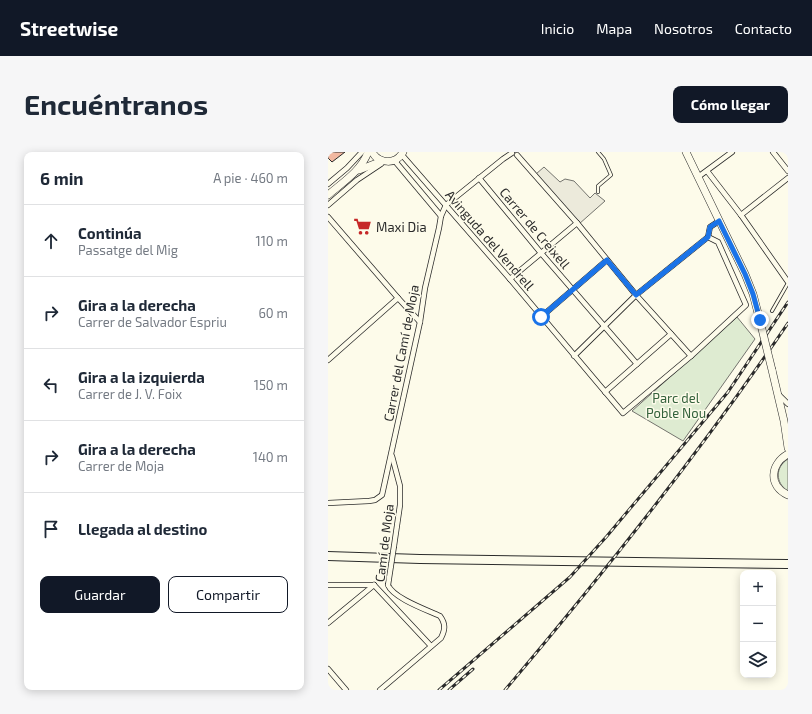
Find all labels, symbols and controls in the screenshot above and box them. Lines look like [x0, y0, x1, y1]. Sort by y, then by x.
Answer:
text: Streetwise [20, 17, 118, 40]
text: Inicio [541, 20, 574, 37]
text: Mapa [596, 20, 632, 37]
text: Nosotros [654, 20, 713, 37]
text: Contacto [735, 20, 792, 37]
button: Cómo llegar [673, 86, 788, 123]
text: Encuéntranos [24, 87, 208, 121]
text: 6 min [40, 168, 84, 188]
text: A pie · 460 m [213, 170, 288, 186]
street label: Carrer de Creixell [496, 184, 574, 272]
street label: Avinguda del Vendrell [442, 187, 538, 293]
supermarket icon: Maxi Dia [353, 217, 373, 237]
place label: Maxi Dia [376, 219, 427, 235]
text: Continúa [78, 224, 141, 242]
icon: ahead [40, 230, 62, 252]
text: 110 m [256, 233, 288, 249]
text: Passatge del Mig [78, 242, 178, 258]
street label: Carrer del Camí de Moja [380, 283, 422, 423]
text: Gira a la derecha [78, 296, 196, 314]
icon: right [40, 302, 62, 324]
text: 60 m [258, 305, 288, 321]
route start [532, 308, 550, 326]
route end [751, 311, 769, 329]
text: Carrer de Salvador Espriu [78, 314, 227, 330]
text: Gira a la izquierda [78, 368, 205, 386]
icon: left [40, 374, 62, 396]
text: 150 m [254, 377, 288, 393]
text: Carrer de J. V. Foix [78, 386, 182, 402]
park label: Parc del Poble Nou [646, 390, 706, 421]
text: Gira a la derecha [78, 440, 196, 458]
icon: right [40, 446, 62, 468]
text: 140 m [253, 449, 288, 465]
text: Carrer de Moja [78, 458, 164, 474]
street label: Camí de Moja [371, 503, 397, 583]
icon: arrive [40, 518, 62, 540]
text: Llegada al destino [78, 520, 207, 538]
map controls [740, 570, 776, 678]
button: + [740, 570, 776, 606]
button: Guardar [40, 576, 160, 613]
button: Compartir [168, 576, 288, 613]
button: − [740, 606, 776, 642]
button: layers [740, 642, 776, 678]

